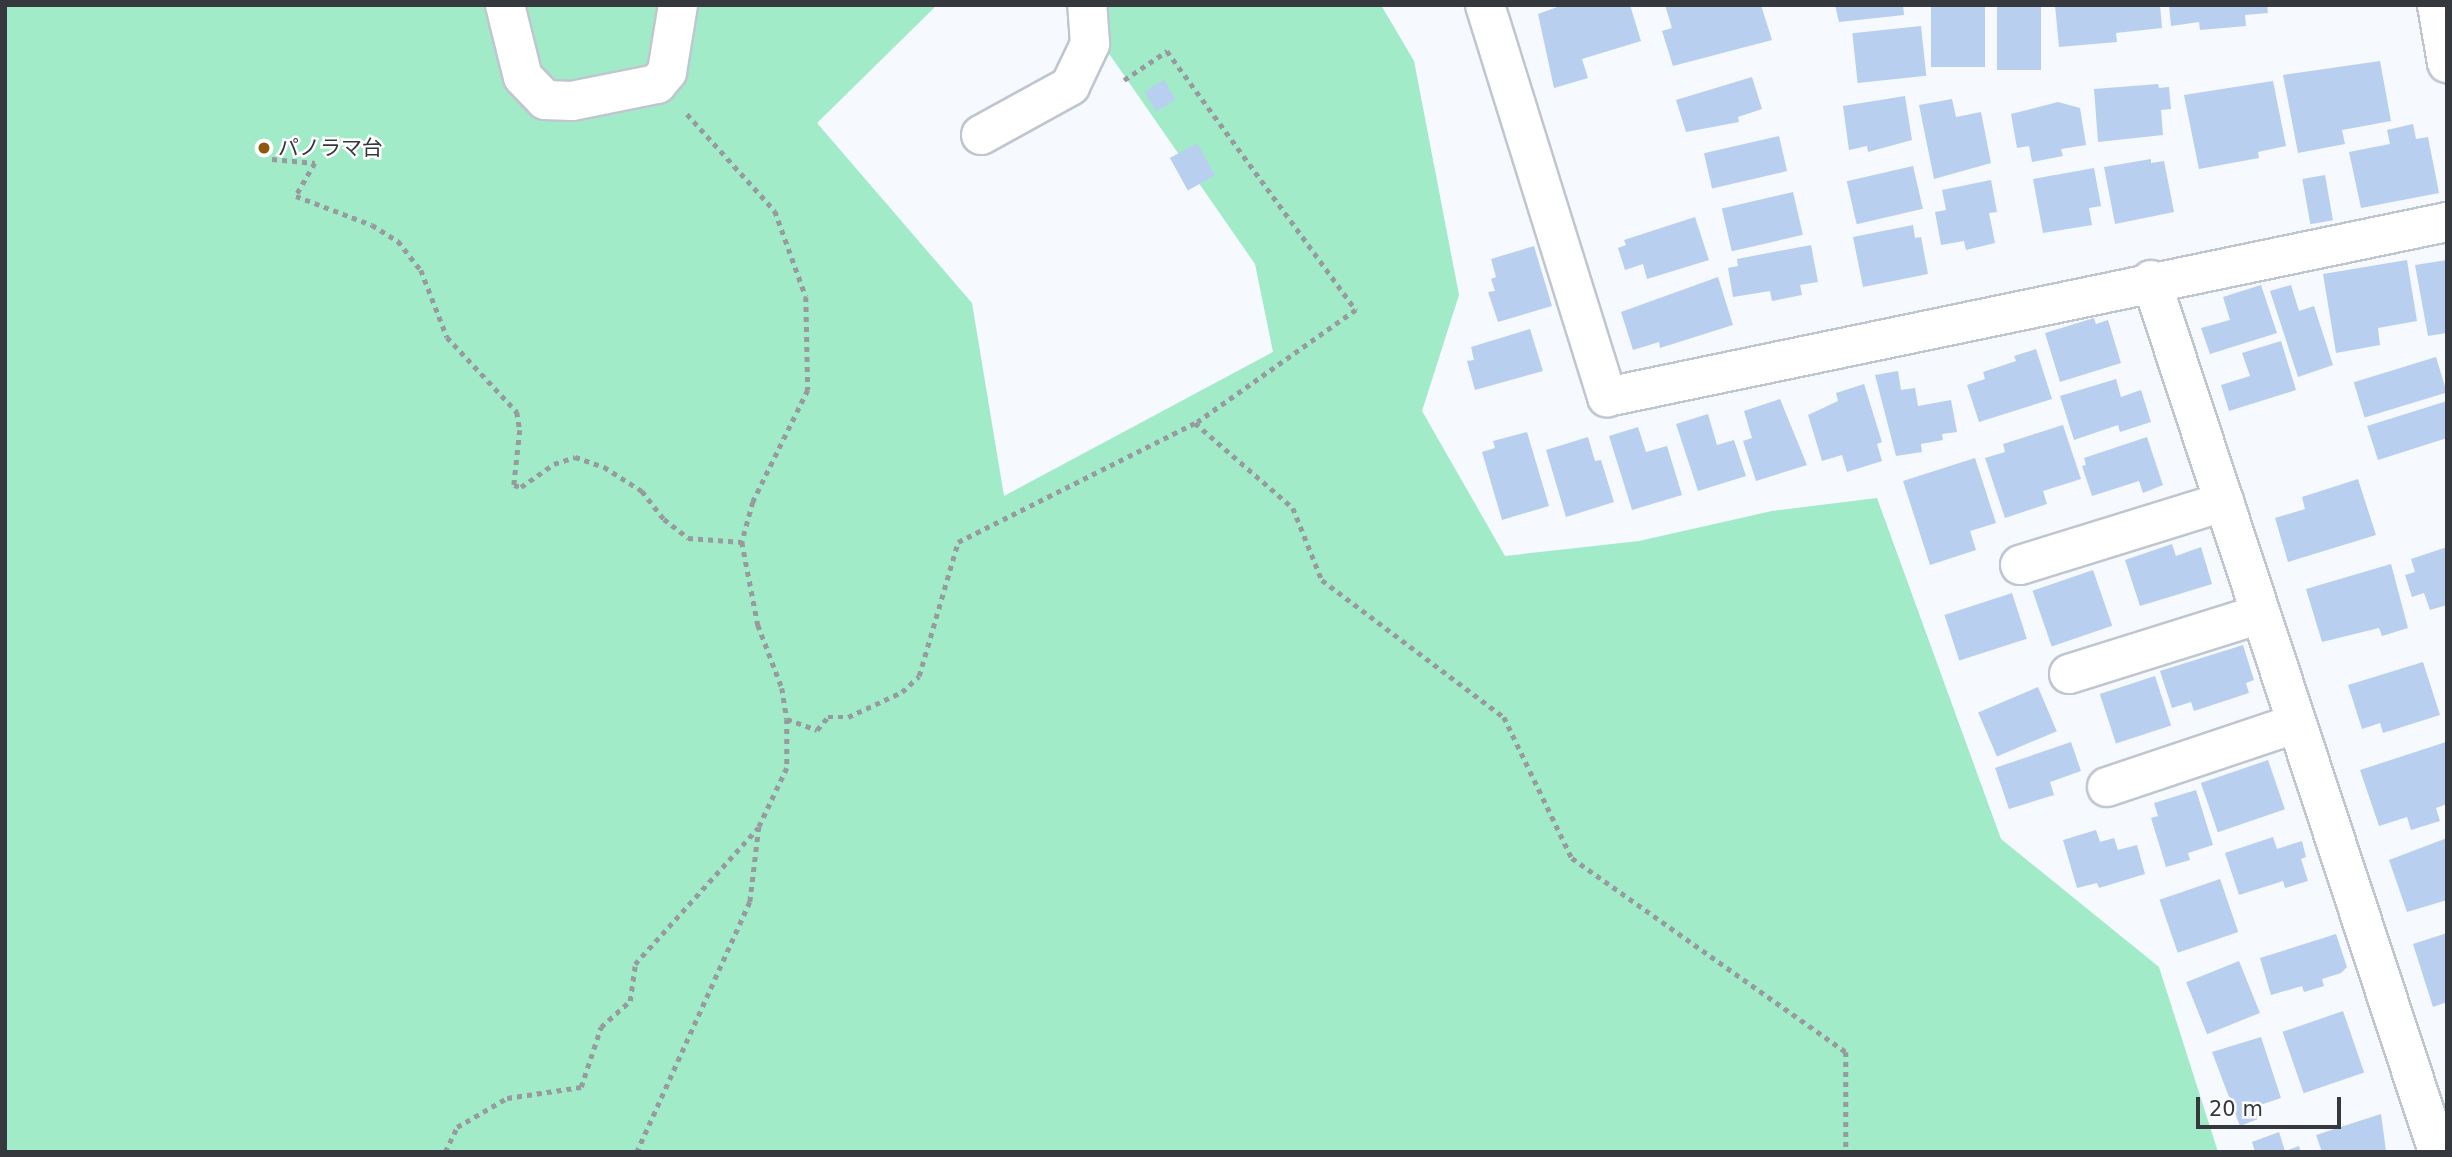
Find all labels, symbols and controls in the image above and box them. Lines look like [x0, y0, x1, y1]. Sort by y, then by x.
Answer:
place label: パノラマ台 [278, 135, 383, 161]
marker: パノラマ台 [256, 140, 272, 156]
scale bar [2200, 1084, 2345, 1128]
text: 20 m [2209, 1097, 2263, 1121]

